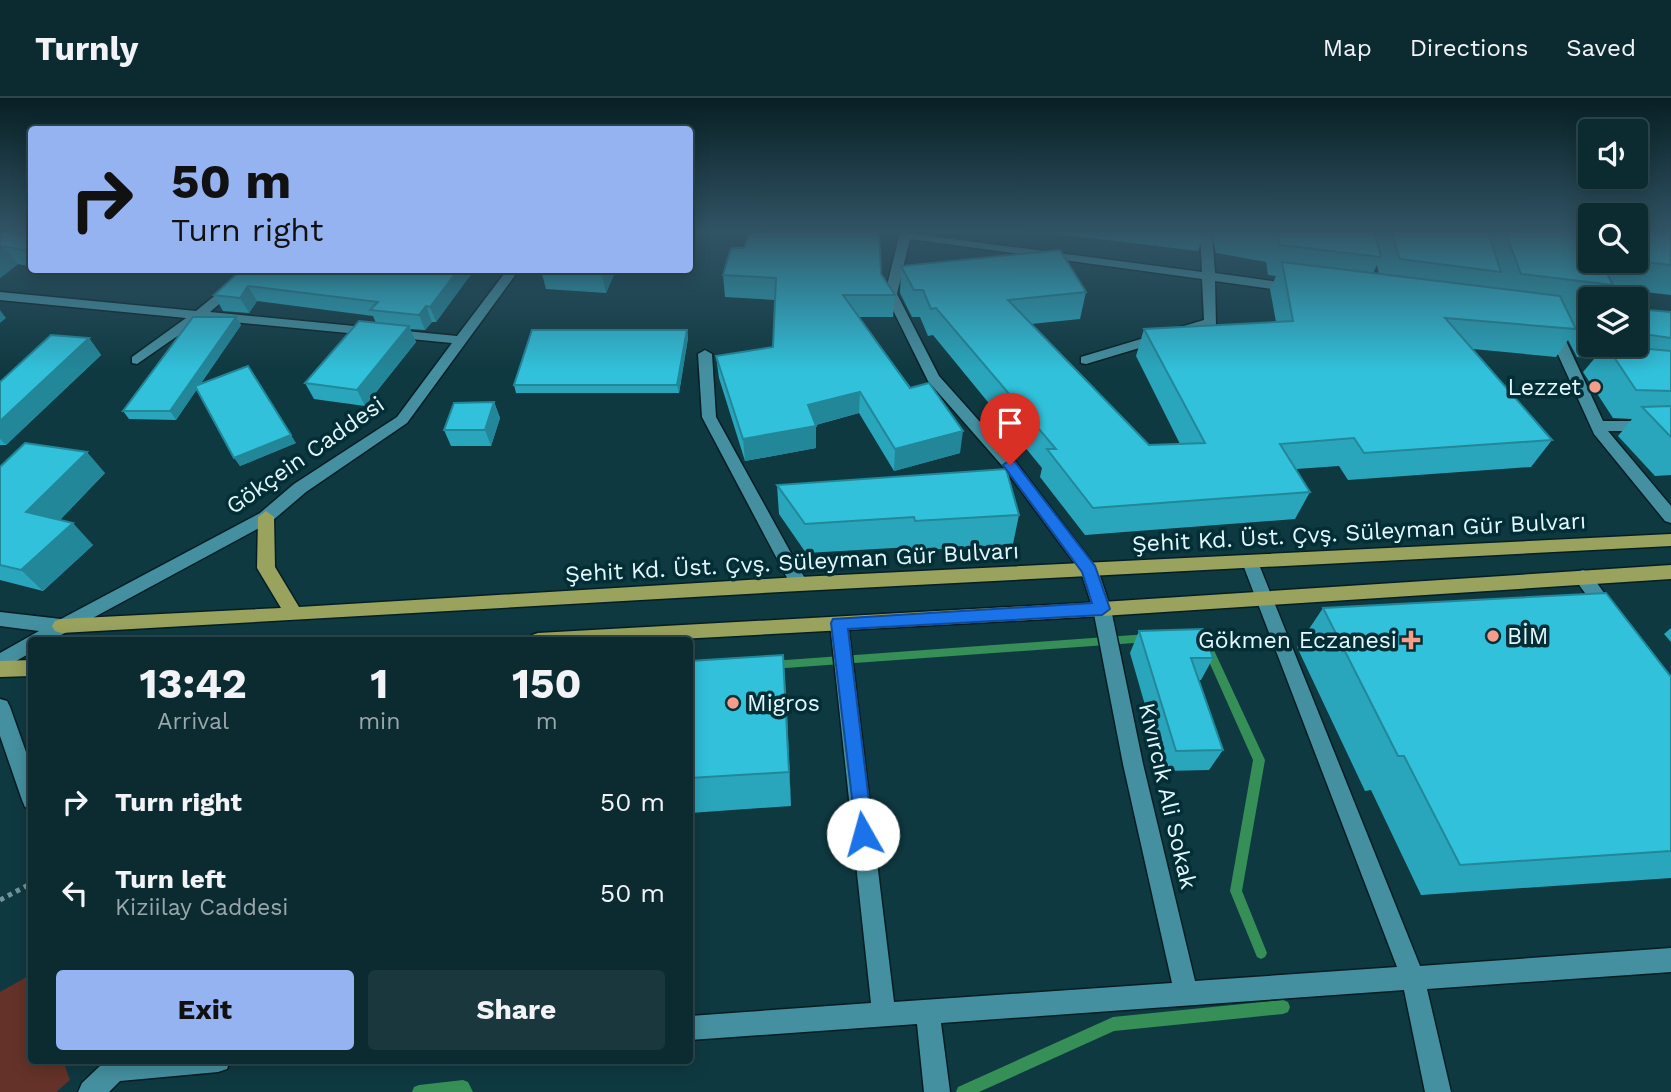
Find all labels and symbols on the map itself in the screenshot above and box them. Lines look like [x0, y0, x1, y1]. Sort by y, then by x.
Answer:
place label: Lezzet [1507, 374, 1581, 401]
marker: Lezzet [1587, 379, 1603, 395]
street label: Gökçein Caddesi [221, 391, 389, 520]
pin [980, 393, 1040, 465]
street label: Şehit Kd. Üst. Çvş. Süleyman Gür Bulvarı [1131, 507, 1587, 558]
street label: Şehit Kd. Üst. Çvş. Süleyman Gür Bulvarı [564, 537, 1020, 588]
place label: BİM [1507, 623, 1548, 650]
place label: Gökmen Eczanesi [1198, 627, 1397, 654]
marker: BİM [1485, 628, 1501, 644]
marker: Gökmen Eczanesi [1403, 632, 1419, 648]
place label: Migros [747, 690, 820, 717]
marker: Migros [725, 695, 741, 711]
street label: Kıvırcık Ali Sokak [1133, 700, 1202, 892]
position arrow [826, 797, 900, 871]

